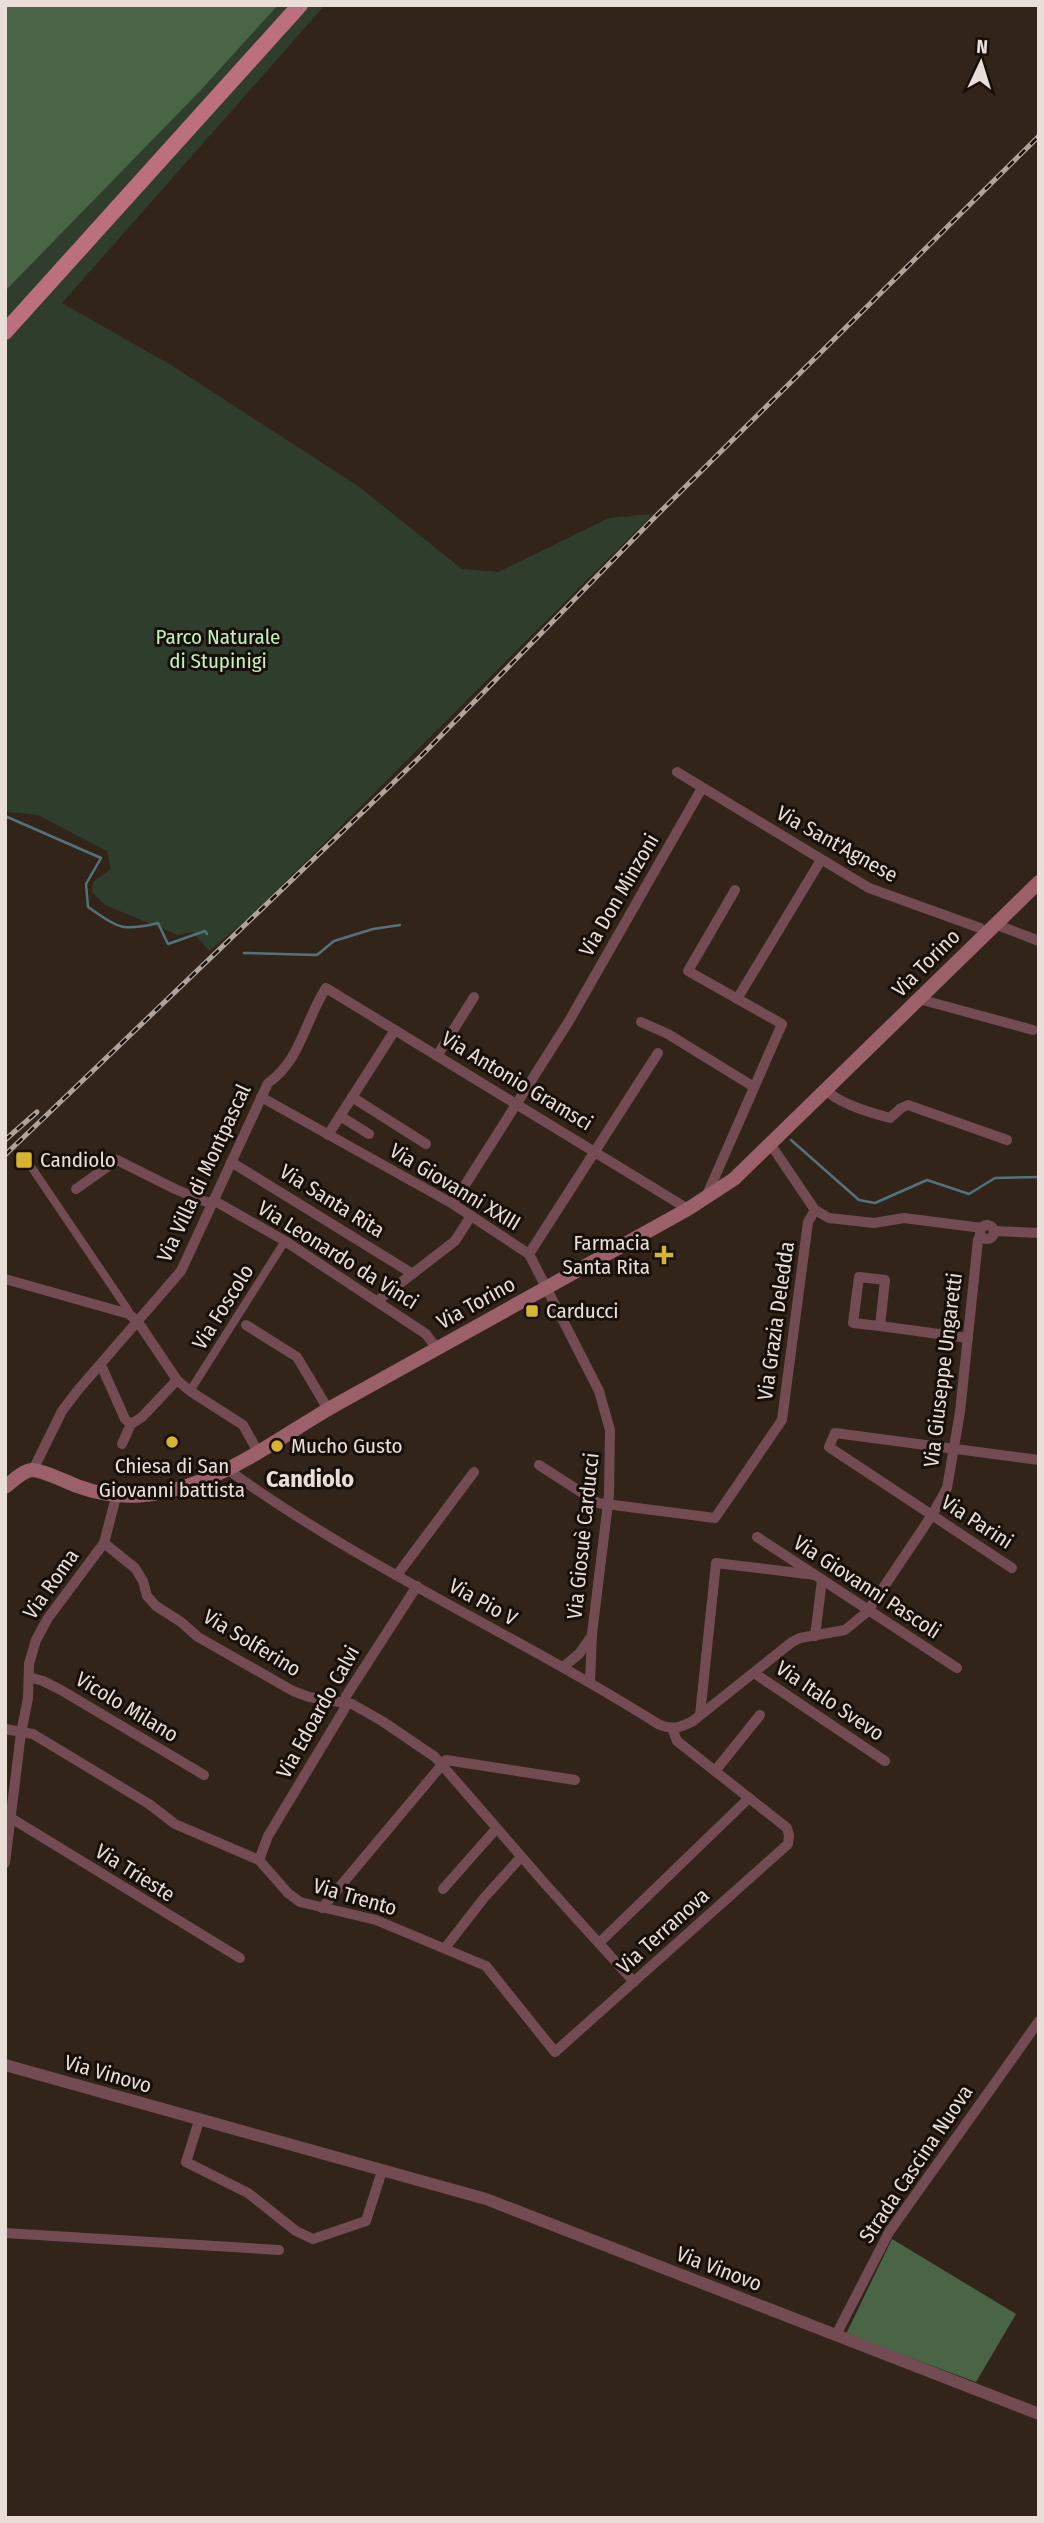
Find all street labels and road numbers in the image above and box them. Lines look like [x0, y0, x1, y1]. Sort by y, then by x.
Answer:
street label: Via Sant'Agnese [772, 800, 902, 888]
street label: Via Don Minzoni [573, 829, 665, 961]
street label: Via Torino [887, 924, 965, 1002]
street label: Via Antonio Gramsci [437, 1026, 597, 1136]
street label: Via Villa di Montpascal [151, 1080, 257, 1266]
street label: Via Giovanni XXIII [385, 1138, 525, 1236]
street label: Via Santa Rita [275, 1159, 389, 1243]
street label: Via Leonardo da Vinci [253, 1195, 423, 1315]
street label: Via Grazia Deledda [752, 1240, 800, 1402]
street label: Via Foscolo [187, 1259, 259, 1355]
street label: Via Torino [432, 1271, 520, 1335]
street label: Via Giuseppe Ungaretti [918, 1271, 968, 1469]
street label: Via Giosuè Carducci [561, 1451, 605, 1621]
street label: Via Parini [936, 1489, 1018, 1555]
street label: Via Giovanni Pascoli [788, 1530, 946, 1644]
street label: Via Roma [17, 1544, 85, 1624]
street label: Via Pio V [444, 1573, 522, 1631]
street label: Via Solferino [198, 1604, 306, 1682]
street label: Via Edoardo Calvi [271, 1641, 365, 1783]
street label: Via Italo Svevo [771, 1655, 889, 1747]
street label: Vicolo Milano [71, 1666, 183, 1748]
street label: Via Trieste [90, 1838, 180, 1908]
street label: Via Trento [310, 1873, 400, 1921]
street label: Via Terranova [611, 1883, 715, 1979]
street label: Via Vinovo [61, 2049, 155, 2099]
street label: Strada Cascina Nuova [854, 2080, 978, 2248]
street label: Via Vinovo [673, 2241, 765, 2297]

